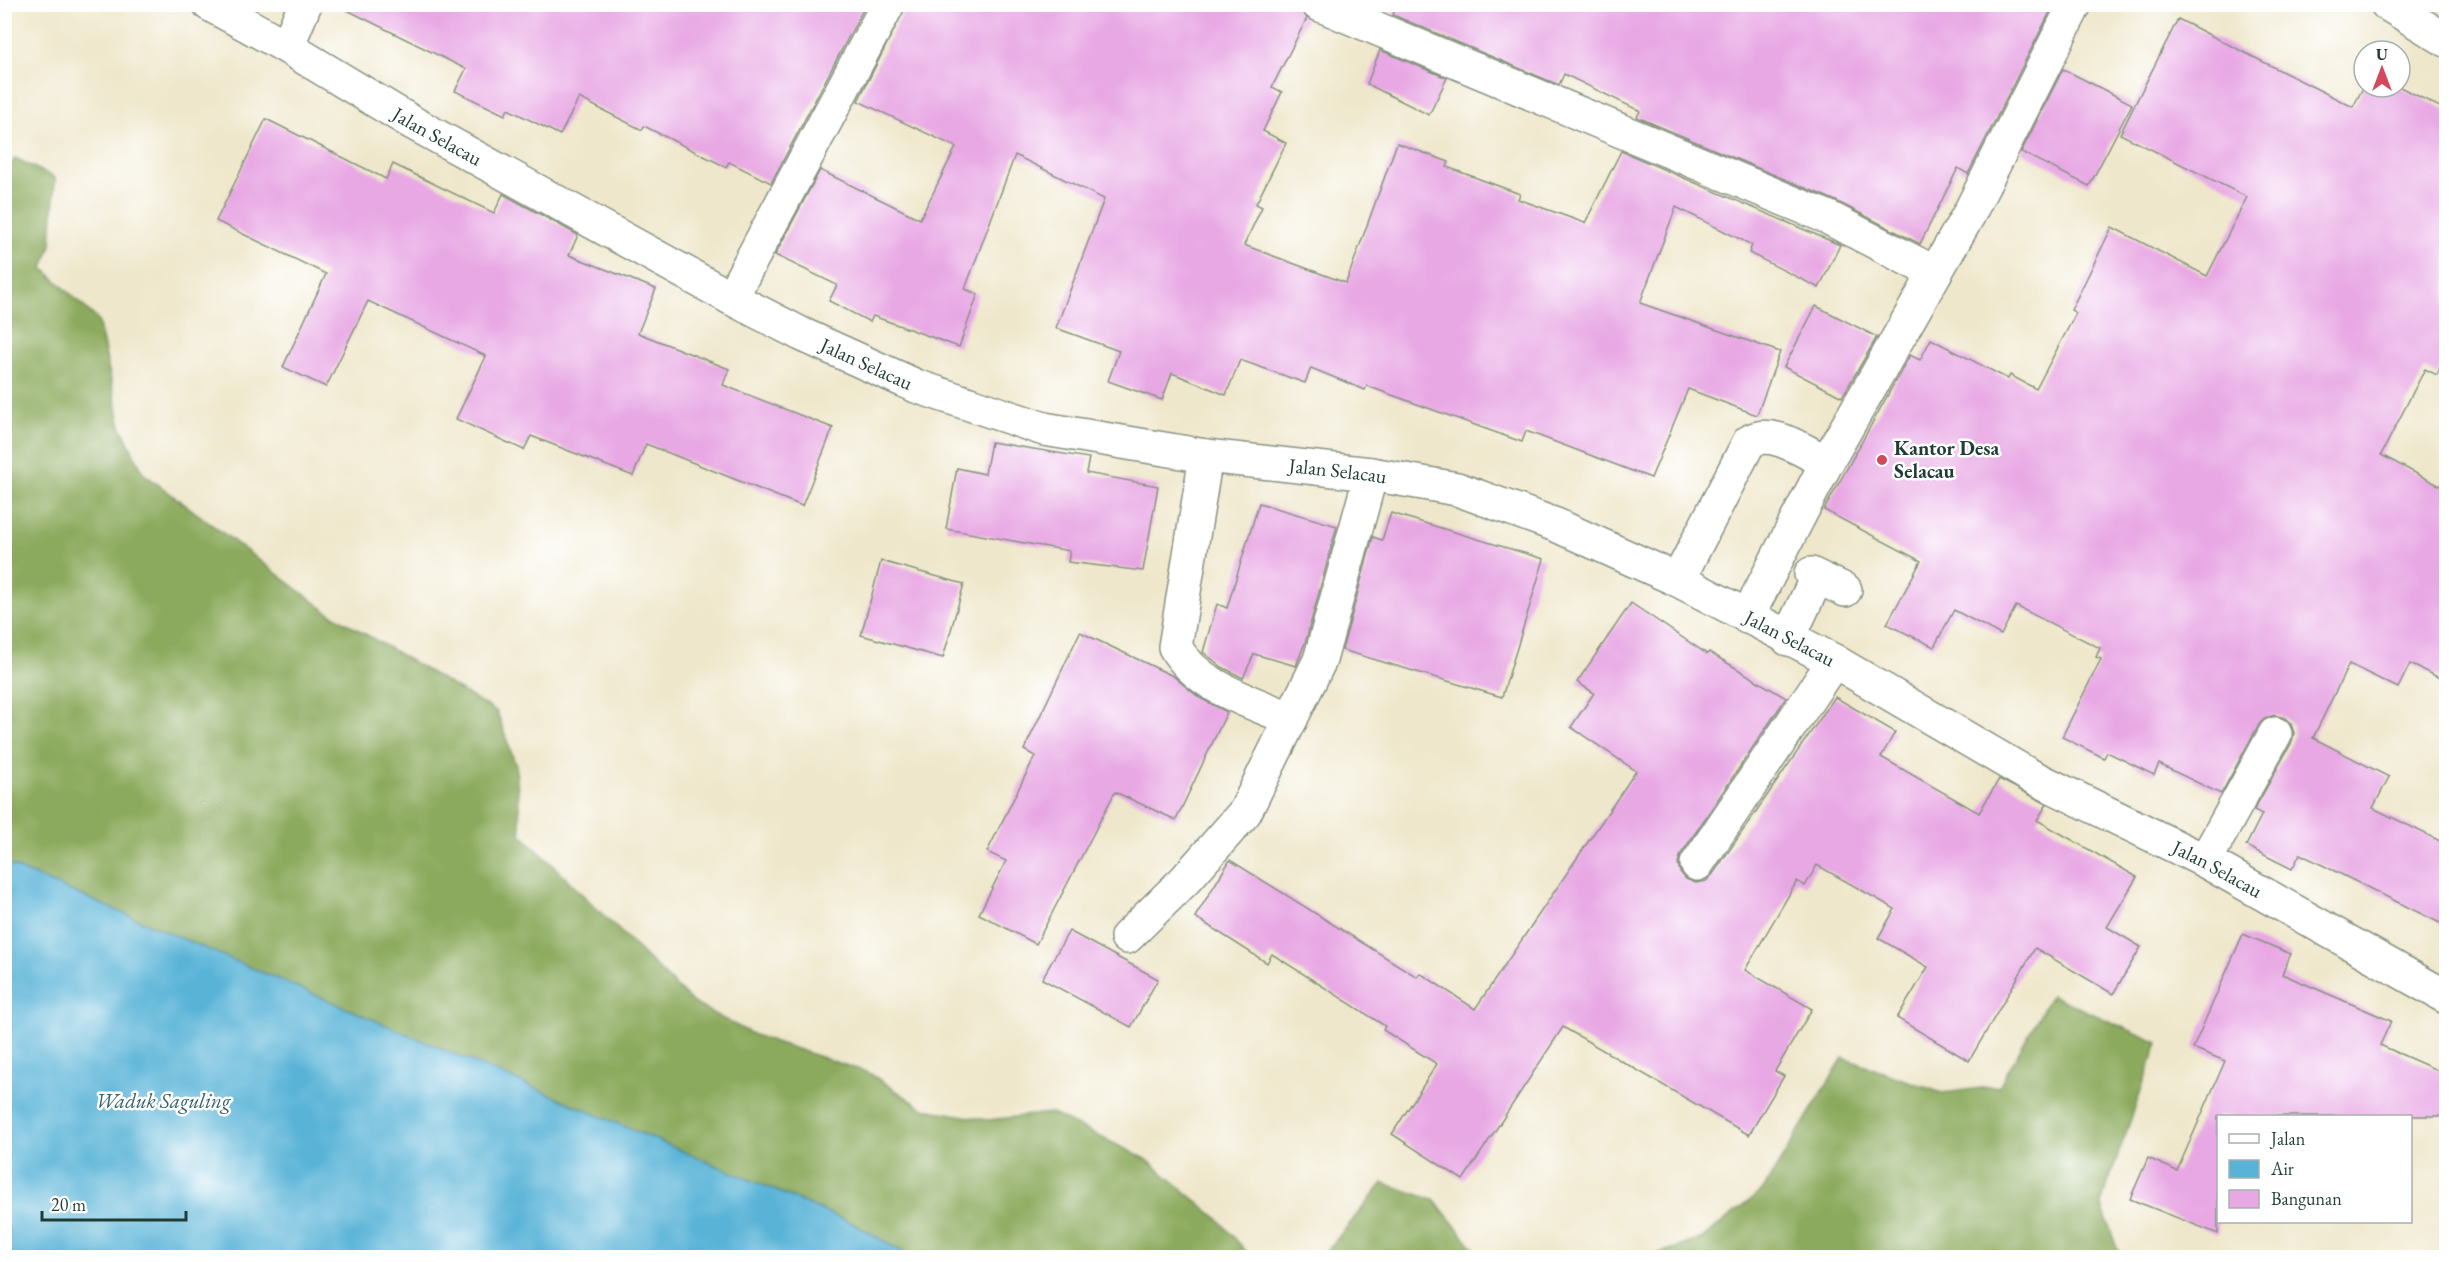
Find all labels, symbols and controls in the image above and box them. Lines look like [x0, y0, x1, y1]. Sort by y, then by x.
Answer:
north arrow [2352, 39, 2412, 99]
text: U [2376, 44, 2388, 65]
street label: Jalan Selacau [386, 100, 487, 172]
street label: Jalan Selacau [815, 331, 917, 396]
place label: Kantor Desa Selacau [1894, 435, 1999, 484]
street label: Jalan Selacau [1286, 452, 1389, 490]
marker: Kantor Desa Selacau [1875, 453, 1889, 467]
street label: Jalan Selacau [1739, 603, 1840, 673]
street label: Jalan Selacau [2166, 833, 2267, 904]
water label: Waduk Saguling [95, 1087, 232, 1114]
legend [2217, 1115, 2412, 1223]
text: Jalan [2269, 1127, 2306, 1150]
text: Air [2270, 1157, 2294, 1180]
scale bar [42, 1184, 186, 1222]
text: Bangunan [2271, 1187, 2342, 1210]
text: 20 m [51, 1193, 86, 1216]

